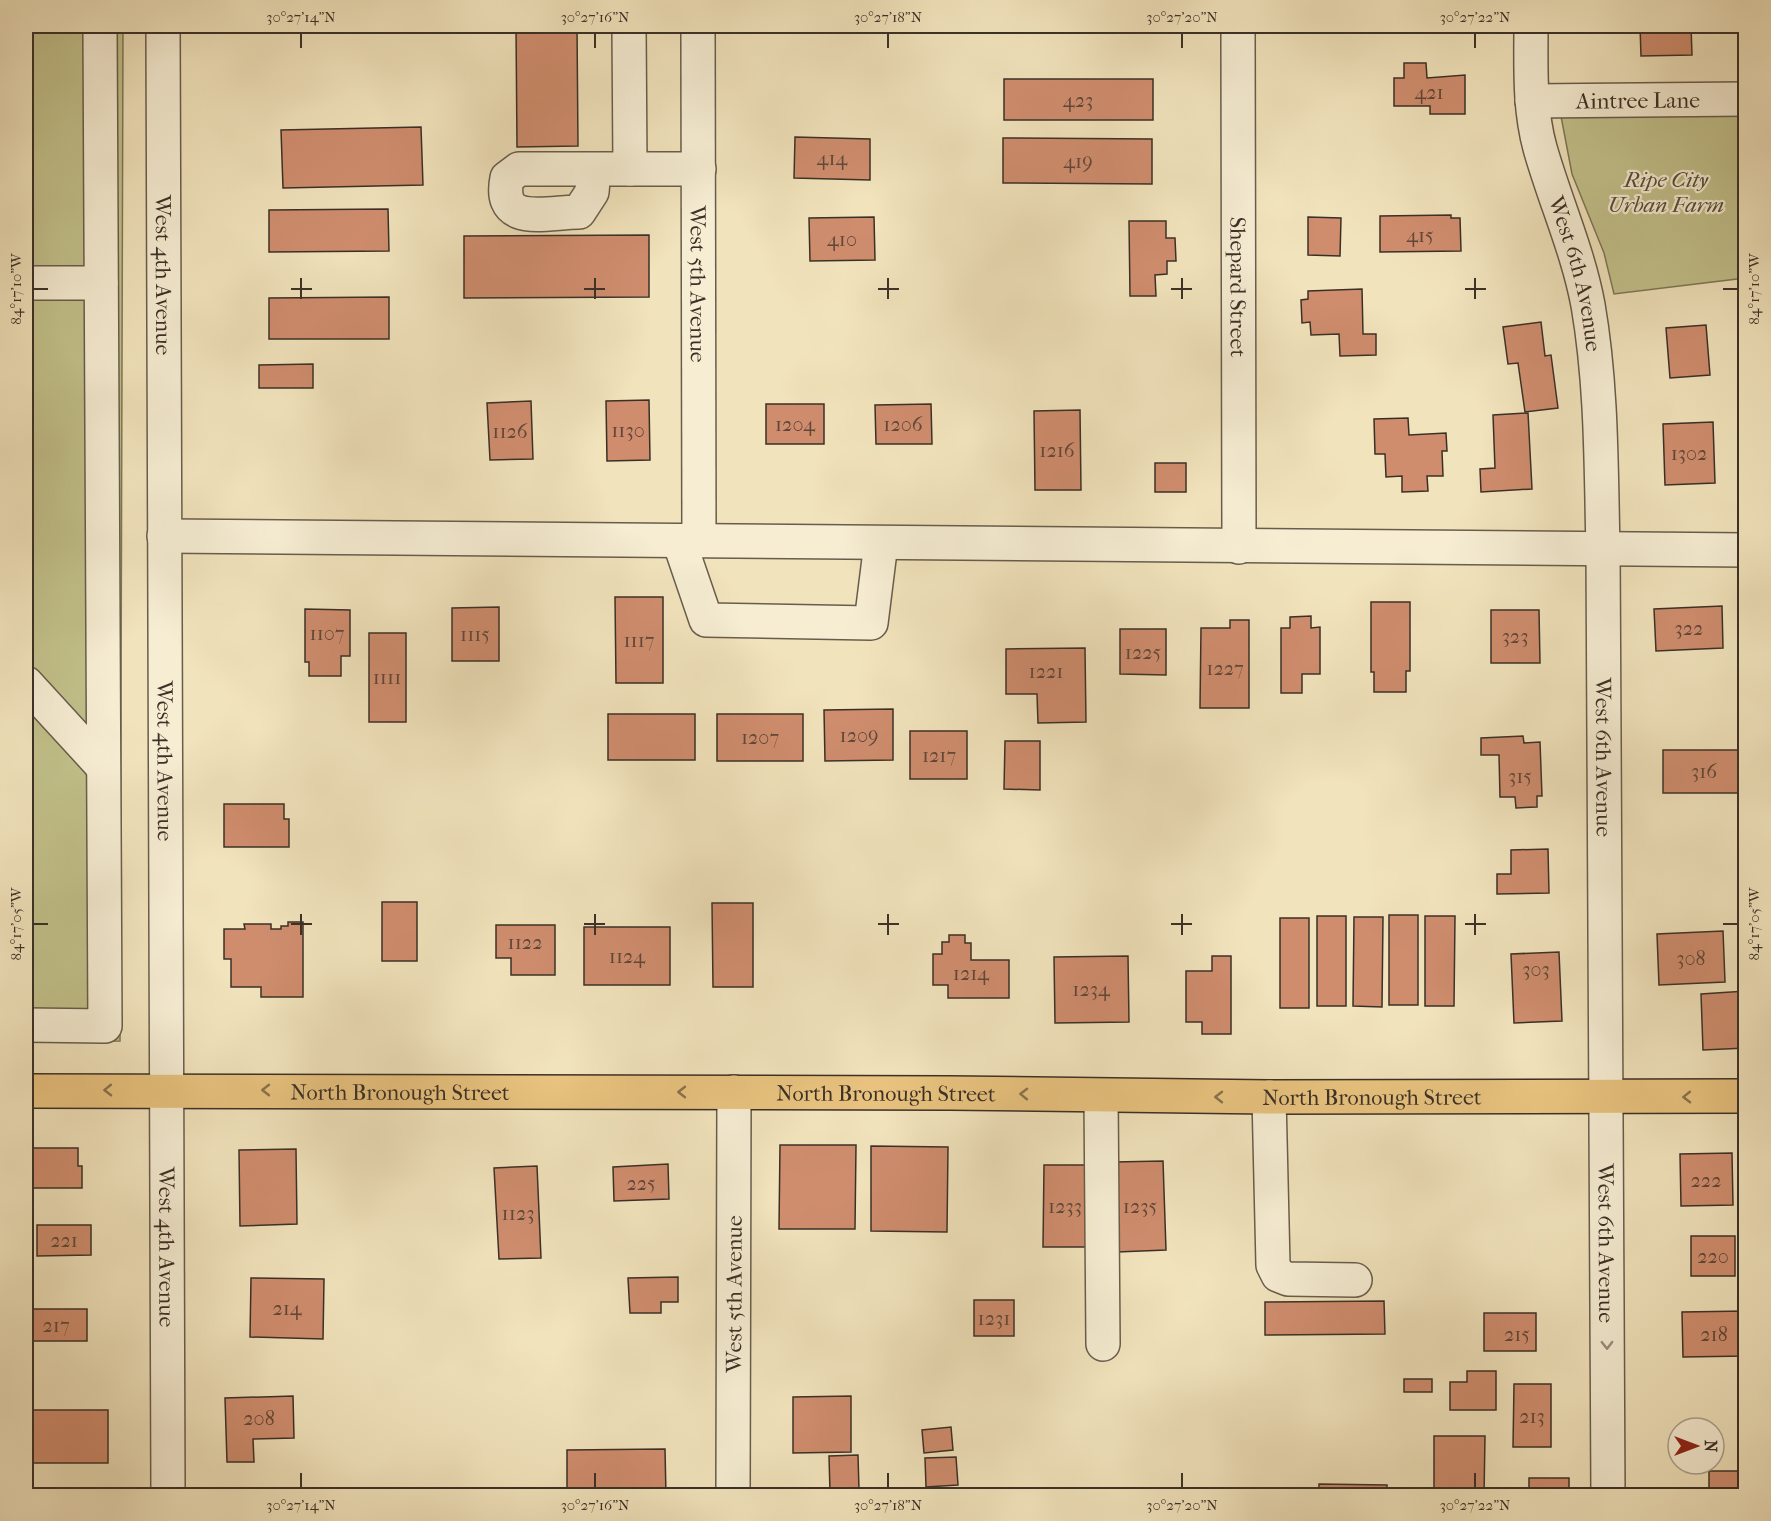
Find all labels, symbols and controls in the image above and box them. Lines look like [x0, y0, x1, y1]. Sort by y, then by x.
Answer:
text: 30°27'14"N [266, 8, 336, 26]
text: 30°27'16"N [561, 8, 630, 26]
text: 30°27'18"N [854, 8, 923, 26]
text: 30°27'20"N [1146, 8, 1218, 26]
text: 30°27'22"N [1440, 8, 1511, 26]
house number: 421 [1414, 81, 1444, 104]
street label: Aintree Lane [1575, 87, 1700, 115]
house number: 423 [1063, 89, 1093, 112]
house number: 414 [817, 147, 849, 170]
house number: 419 [1063, 150, 1093, 173]
park label: Ripe City Urban Farm [1608, 167, 1724, 218]
street label: West 6th Avenue [1542, 192, 1606, 353]
street label: West 4th Avenue [150, 194, 176, 356]
street label: West 5th Avenue [684, 204, 711, 363]
street label: Shepard Street [1224, 217, 1251, 357]
house number: 415 [1406, 224, 1434, 247]
house number: 410 [827, 228, 857, 251]
text: 84°17'10"W [7, 252, 25, 325]
text: 84°17'10"W [1745, 252, 1763, 325]
house number: 1204 [775, 413, 816, 436]
house number: 1206 [883, 413, 923, 436]
house number: 1130 [611, 419, 645, 442]
house number: 1126 [492, 420, 528, 443]
house number: 1216 [1039, 439, 1075, 462]
house number: 1302 [1671, 442, 1707, 465]
house number: 322 [1675, 617, 1703, 640]
house number: 1107 [310, 622, 345, 645]
house number: 1115 [460, 623, 490, 646]
house number: 323 [1502, 625, 1528, 648]
house number: 1117 [623, 629, 655, 652]
house number: 1225 [1125, 641, 1161, 664]
house number: 1227 [1206, 657, 1244, 680]
house number: 1221 [1029, 660, 1063, 683]
house number: 1111 [373, 666, 401, 689]
street label: West 6th Avenue [1590, 676, 1617, 837]
street label: West 4th Avenue [151, 680, 178, 842]
house number: 1209 [840, 724, 878, 747]
house number: 1207 [741, 726, 779, 749]
house number: 1217 [922, 744, 956, 767]
house number: 316 [1691, 760, 1717, 783]
house number: 315 [1508, 765, 1532, 788]
text: 84°17'05"W [7, 886, 25, 960]
text: 84°17'05"W [1745, 886, 1763, 960]
house number: 1122 [508, 931, 542, 954]
house number: 1124 [609, 945, 646, 968]
house number: 308 [1676, 947, 1706, 970]
house number: 303 [1522, 958, 1550, 981]
house number: 1214 [953, 962, 990, 985]
house number: 1234 [1072, 978, 1111, 1001]
street label: North Bronough Street [290, 1080, 510, 1106]
street label: North Bronough Street [776, 1081, 996, 1108]
one-way arrow [103, 1084, 112, 1096]
one-way arrow [261, 1084, 270, 1096]
street label: North Bronough Street [1262, 1085, 1482, 1111]
one-way arrow [678, 1086, 687, 1098]
one-way arrow [1020, 1088, 1029, 1101]
one-way arrow [1683, 1090, 1692, 1103]
one-way arrow [1215, 1091, 1224, 1103]
street label: West 6th Avenue [1592, 1162, 1619, 1323]
street label: West 4th Avenue [153, 1166, 179, 1328]
house number: 222 [1691, 1169, 1721, 1192]
house number: 225 [626, 1172, 656, 1195]
house number: 1233 [1048, 1195, 1082, 1218]
house number: 1235 [1123, 1195, 1157, 1218]
house number: 1123 [502, 1202, 534, 1225]
street label: West 5th Avenue [721, 1215, 748, 1374]
house number: 221 [50, 1229, 78, 1252]
house number: 220 [1697, 1245, 1729, 1268]
house number: 214 [272, 1297, 303, 1320]
house number: 1231 [978, 1307, 1010, 1330]
house number: 217 [42, 1314, 70, 1337]
house number: 215 [1504, 1323, 1530, 1346]
house number: 218 [1700, 1323, 1728, 1346]
one-way arrow [1601, 1341, 1613, 1350]
house number: 213 [1519, 1405, 1545, 1428]
house number: 208 [243, 1407, 275, 1430]
north arrow [1666, 1416, 1726, 1476]
text: N [1701, 1440, 1720, 1453]
text: 30°27'14"N [266, 1496, 336, 1514]
text: 30°27'16"N [561, 1496, 630, 1514]
text: 30°27'18"N [854, 1496, 923, 1514]
text: 30°27'20"N [1146, 1496, 1218, 1514]
text: 30°27'22"N [1440, 1496, 1511, 1514]

